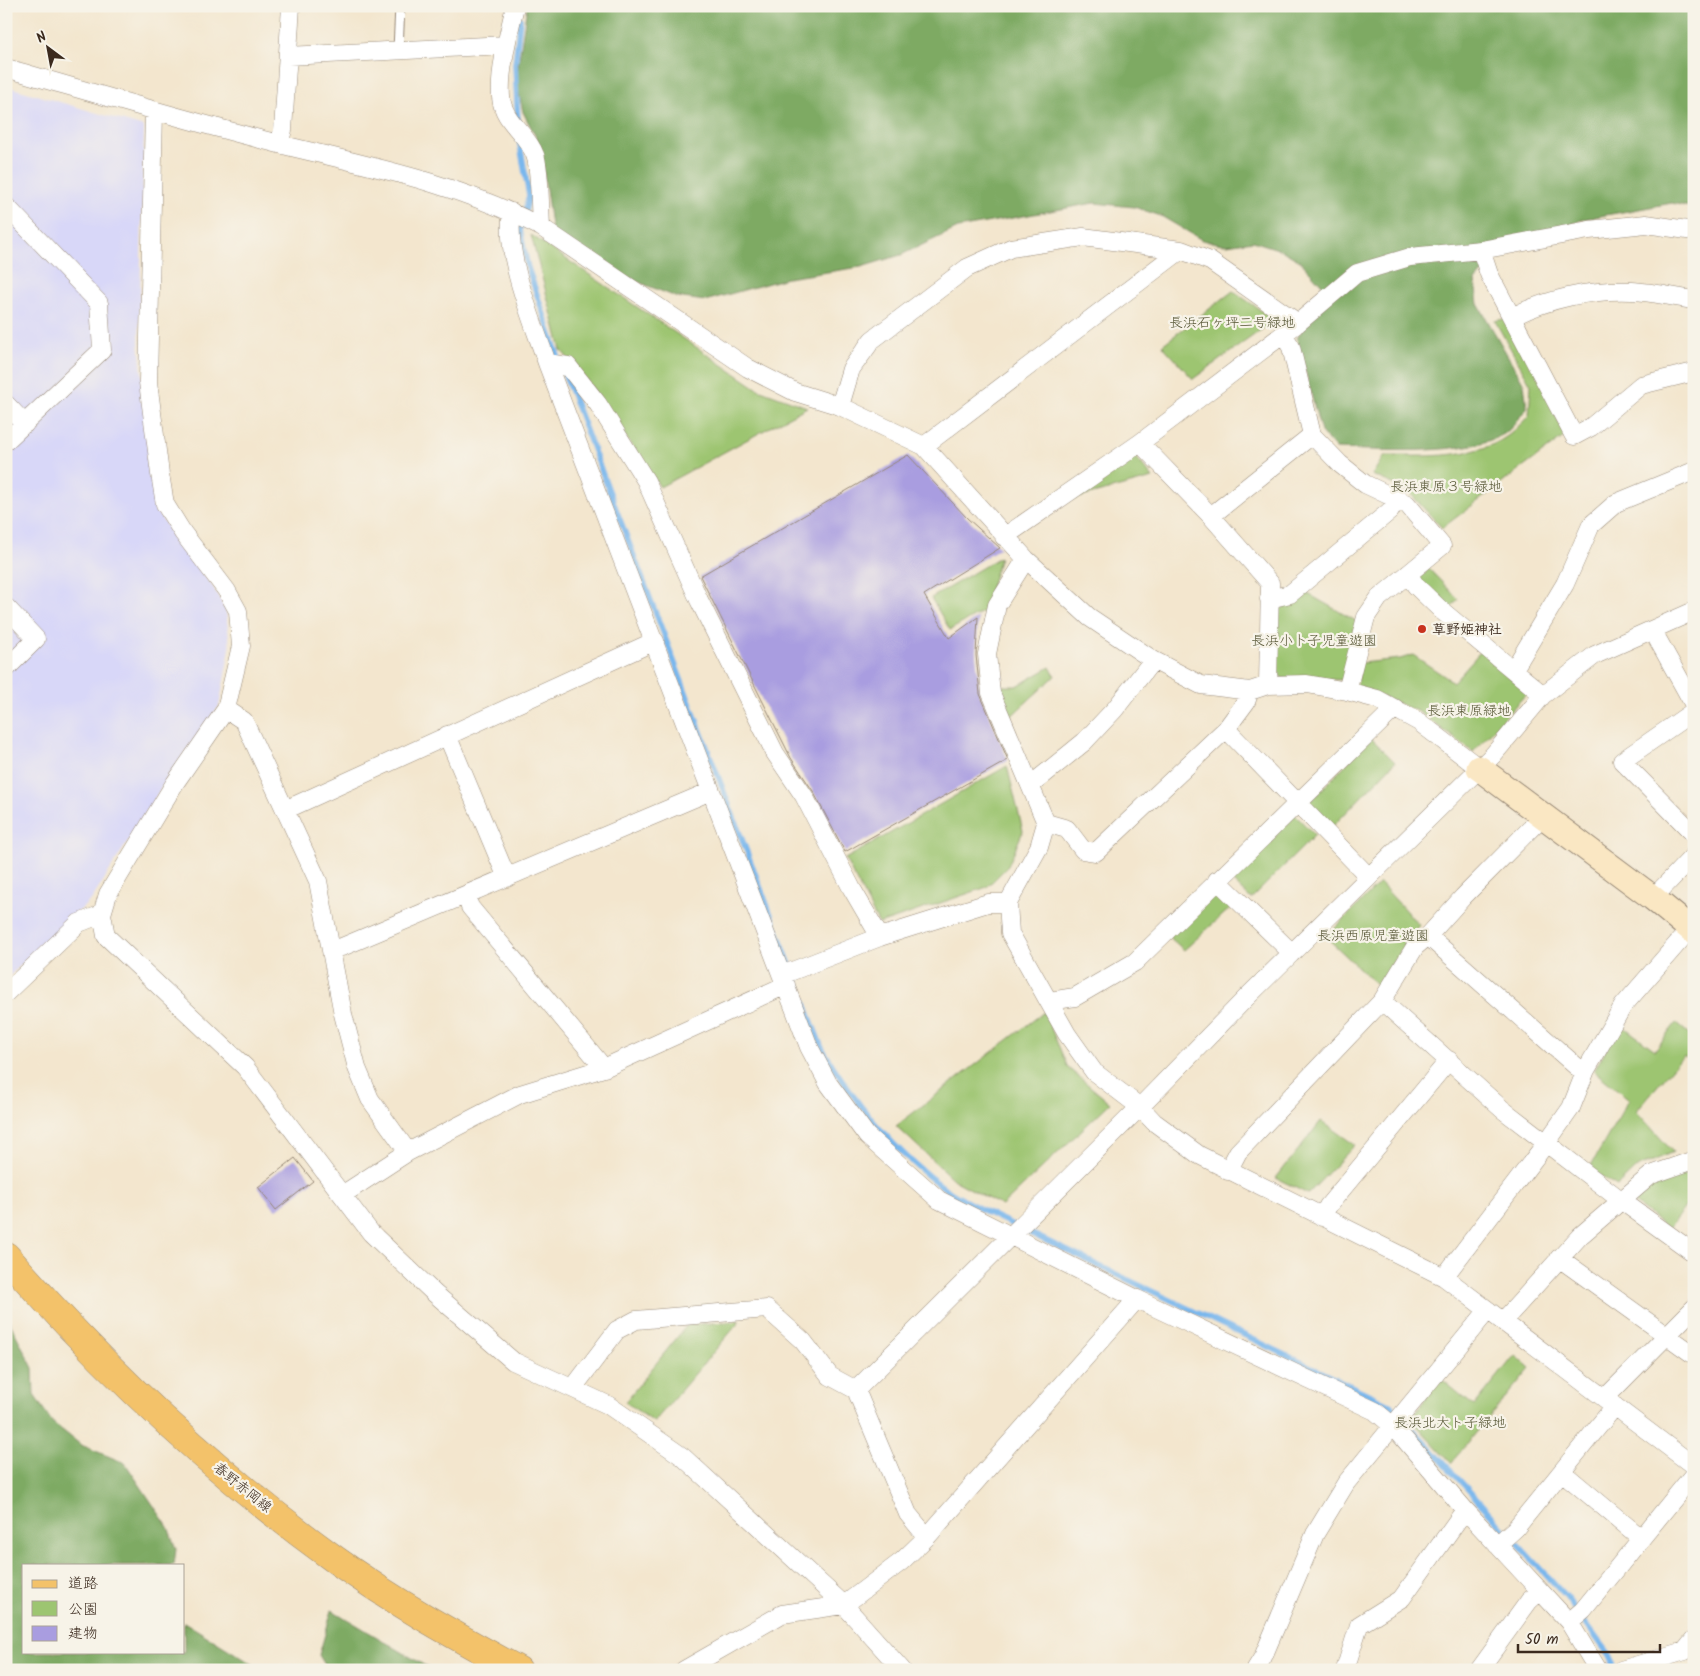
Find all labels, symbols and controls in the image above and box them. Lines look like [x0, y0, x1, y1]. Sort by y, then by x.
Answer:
north arrow [22, 22, 72, 72]
text: N [32, 26, 51, 49]
park label: 長浜石ヶ坪二号緑地 [1169, 312, 1295, 334]
park label: 長浜東原３号緑地 [1390, 476, 1502, 498]
place label: 草野姫神社 [1432, 619, 1502, 641]
marker: 草野姫神社 [1416, 623, 1428, 635]
park label: 長浜小卜子児童遊園 [1251, 630, 1377, 652]
park label: 長浜東原緑地 [1427, 700, 1511, 722]
park label: 長浜西原児童遊園 [1317, 925, 1429, 947]
park label: 長浜北大ト子緑地 [1394, 1412, 1506, 1434]
street label: 春野赤岡線 [208, 1457, 276, 1518]
legend [22, 1564, 185, 1654]
text: 道路 [68, 1572, 98, 1596]
text: 公園 [68, 1598, 98, 1622]
scale bar [1518, 1621, 1660, 1653]
text: 建物 [68, 1622, 98, 1646]
text: 50 m [1525, 1628, 1559, 1652]

